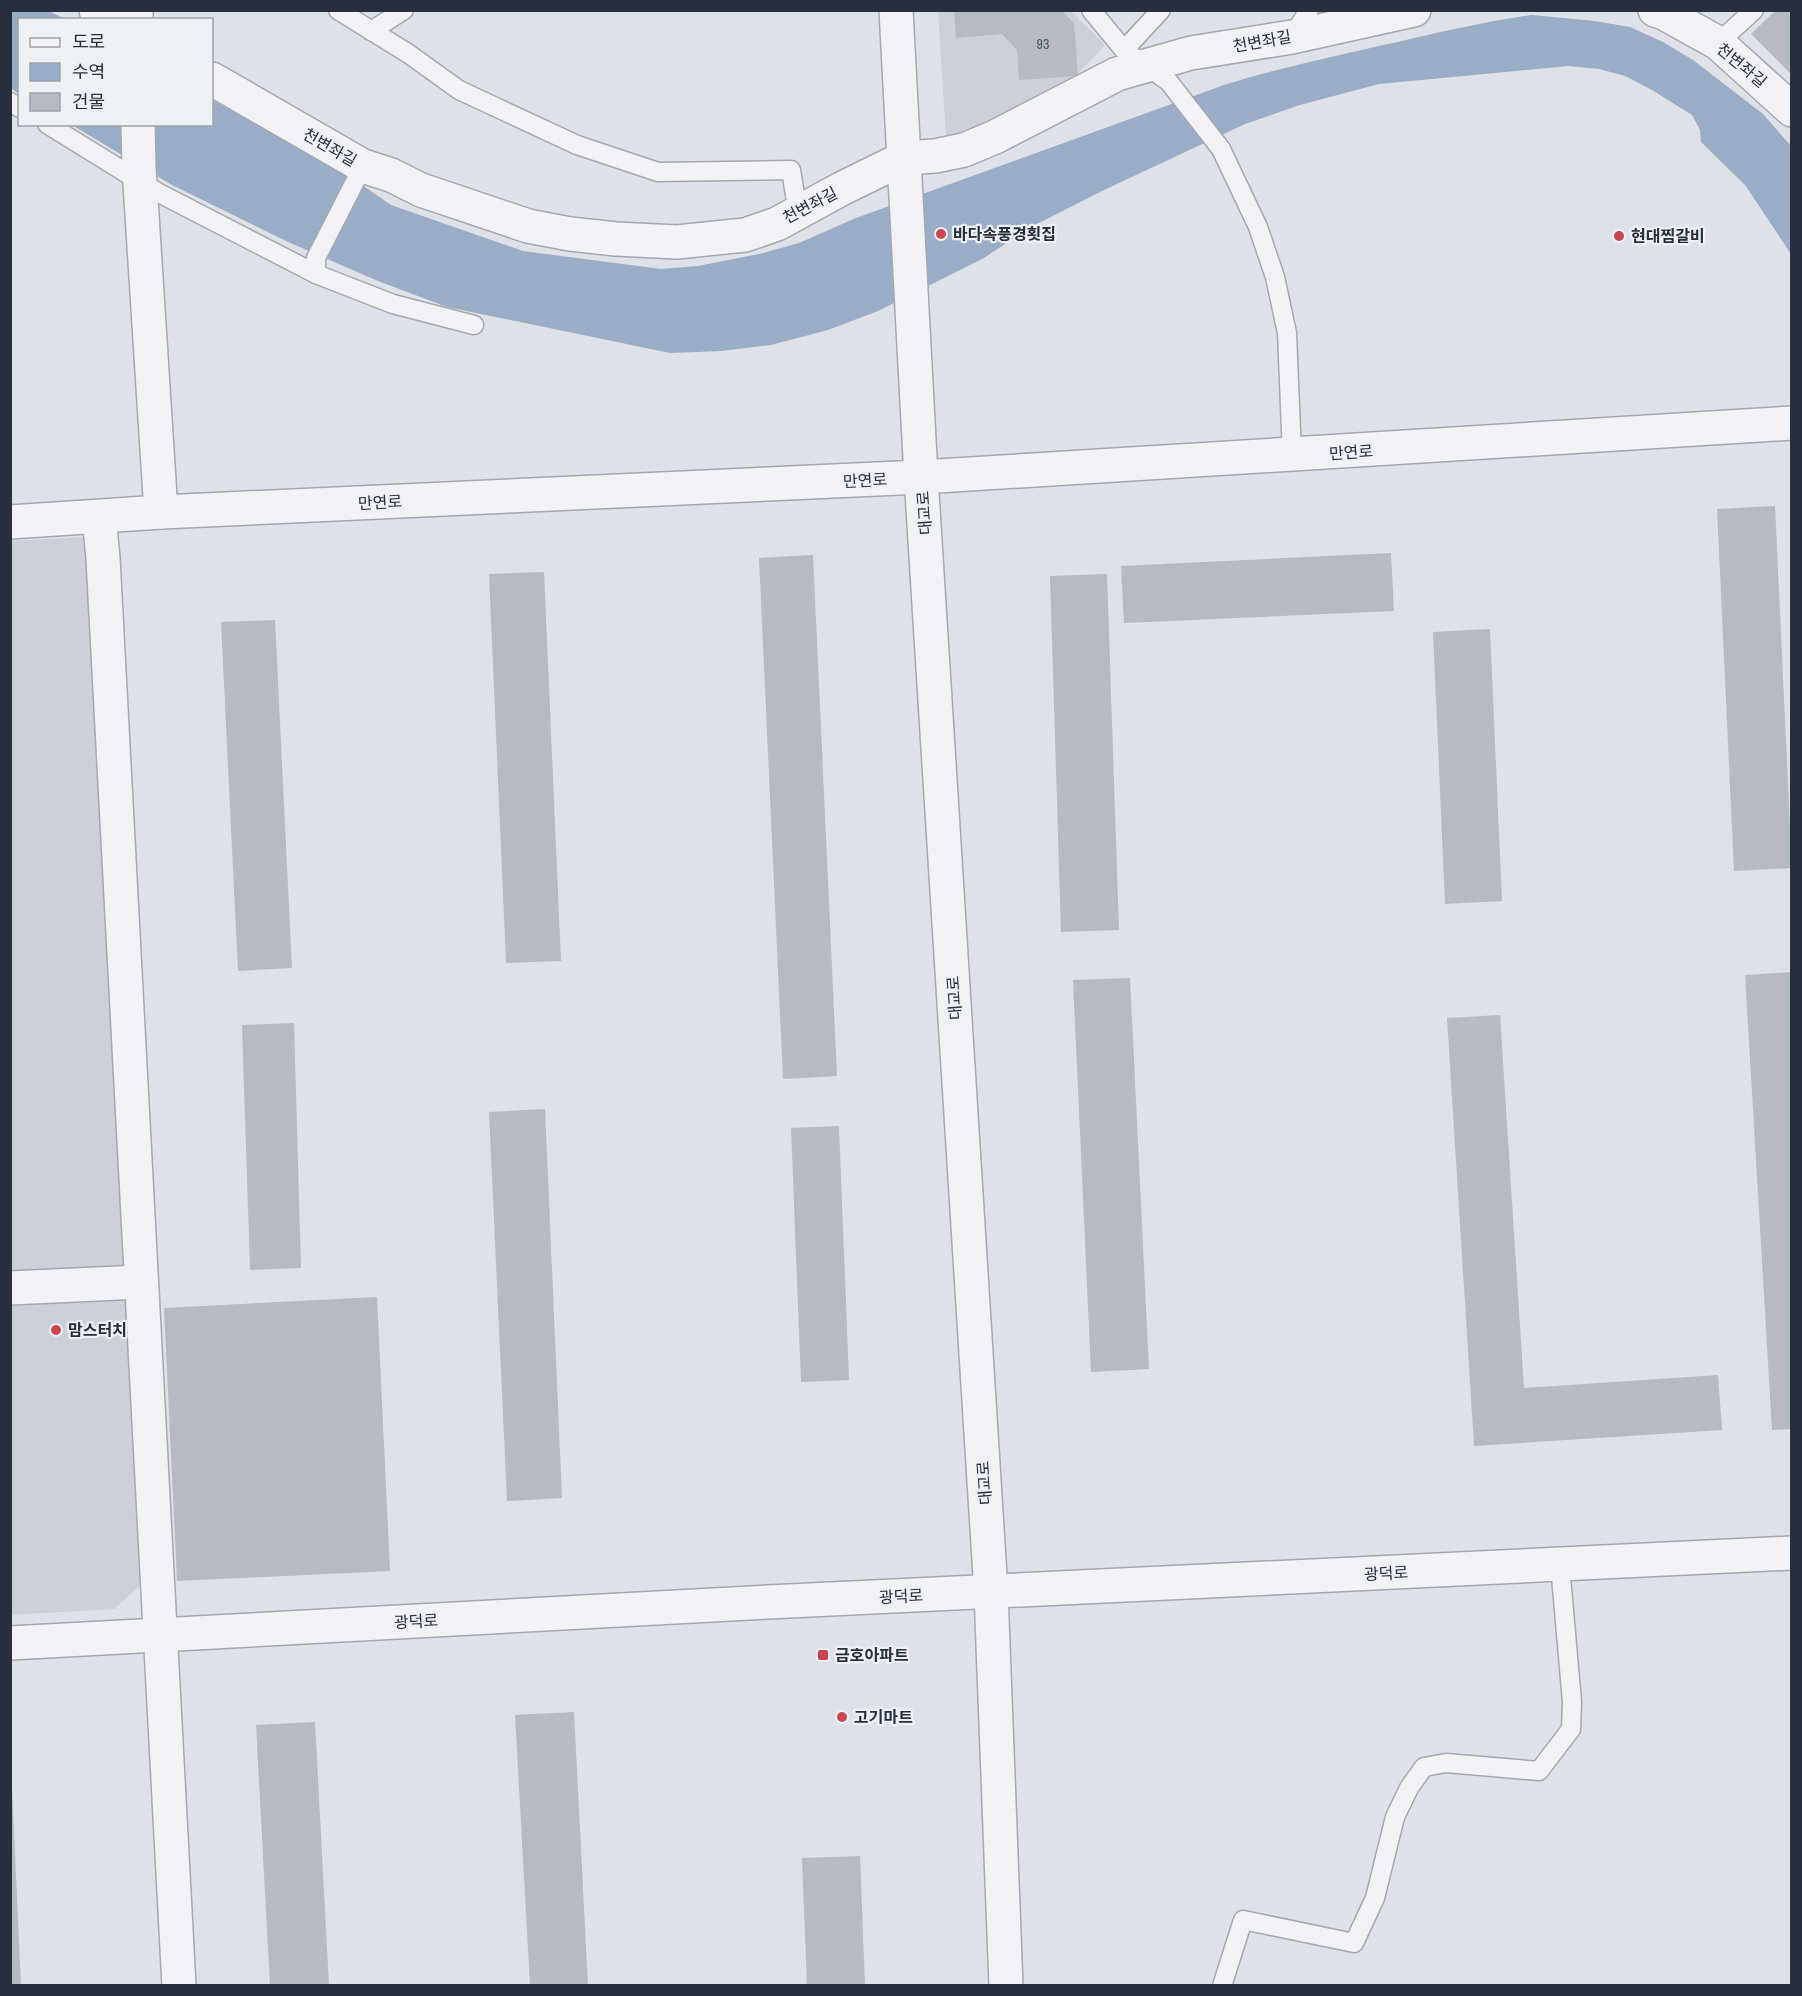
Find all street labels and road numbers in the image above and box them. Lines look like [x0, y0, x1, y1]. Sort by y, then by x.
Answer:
street label: 천변좌길 [1231, 25, 1293, 57]
street label: 천변좌길 [1712, 38, 1772, 92]
street label: 천변좌길 [299, 123, 361, 171]
street label: 천변좌길 [779, 181, 841, 229]
street label: 만연로 [1328, 439, 1374, 465]
street label: 만연로 [842, 468, 888, 492]
street label: 만연로 [357, 490, 403, 514]
street label: 대교로 [911, 490, 937, 536]
street label: 대교로 [941, 975, 967, 1021]
street label: 대교로 [971, 1460, 997, 1506]
street label: 광덕로 [1363, 1561, 1409, 1585]
street label: 광덕로 [878, 1584, 924, 1608]
street label: 광덕로 [393, 1609, 439, 1633]

